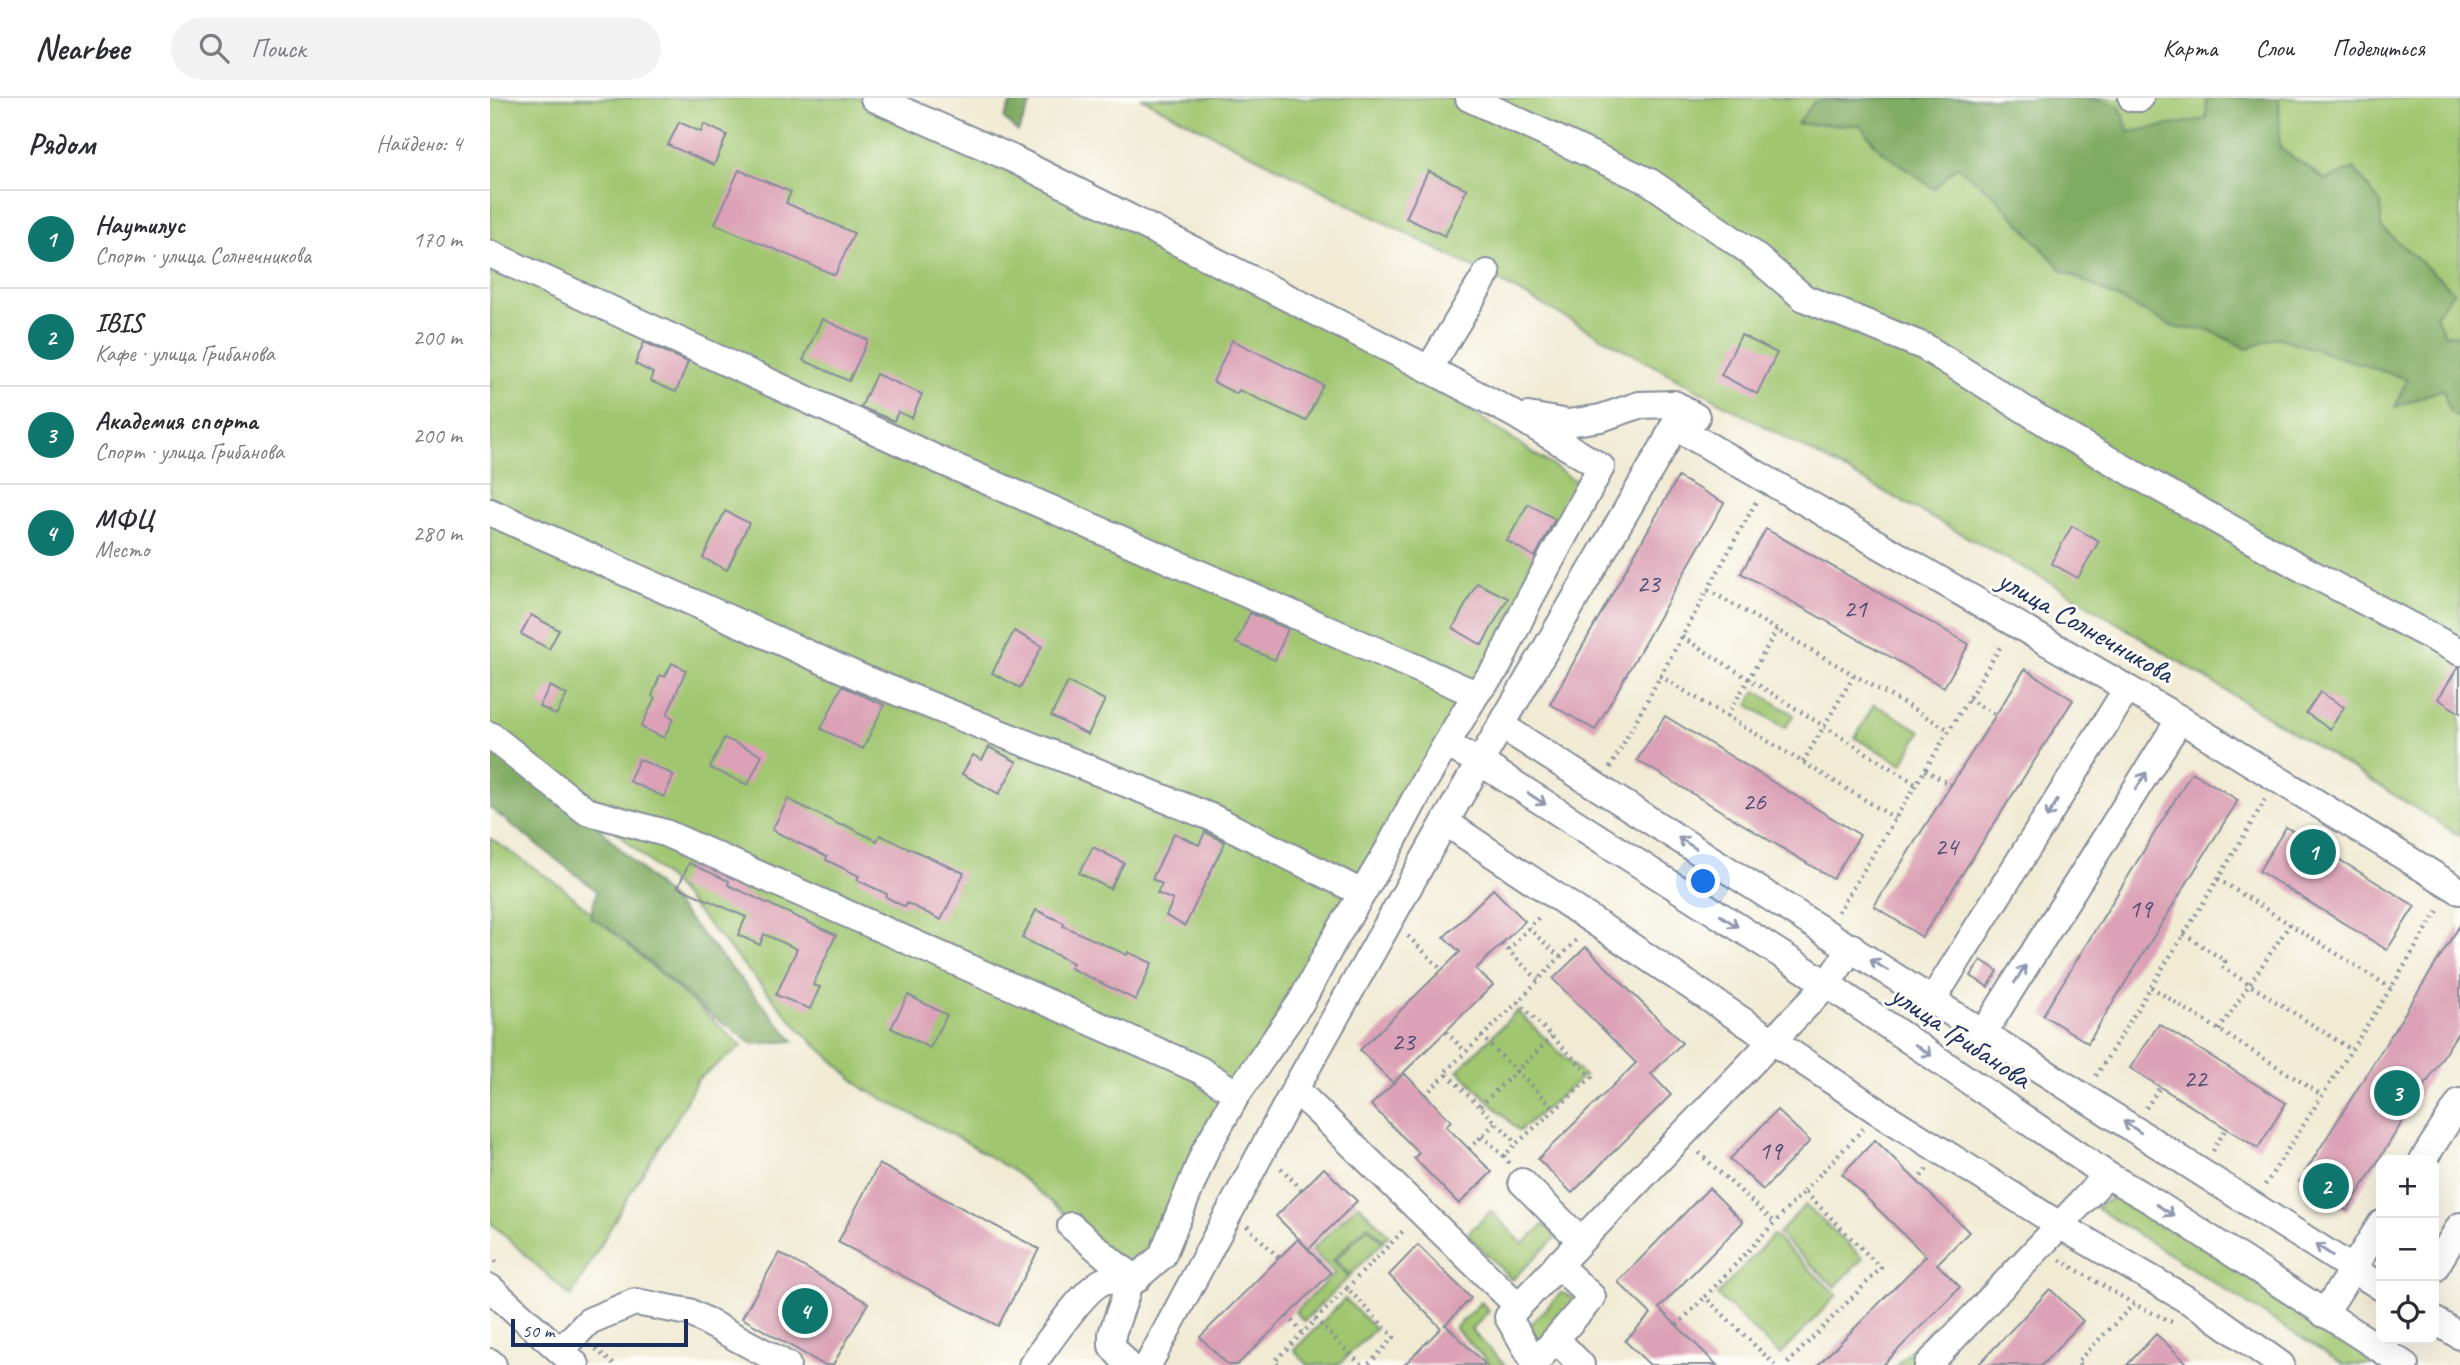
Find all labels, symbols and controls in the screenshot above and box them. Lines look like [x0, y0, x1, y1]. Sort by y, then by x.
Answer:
search box [171, 17, 661, 80]
text: Nearbee [35, 27, 129, 69]
icon: search [195, 29, 233, 67]
text: Поиск [251, 32, 306, 65]
text: Карта [2163, 33, 2217, 63]
text: Слои [2255, 33, 2294, 63]
text: Поделиться [2332, 33, 2425, 63]
text: Рядом [28, 125, 95, 163]
text: Найдено: 4 [376, 129, 462, 158]
text: Наутилус [95, 208, 185, 241]
text: 1 [46, 225, 56, 254]
text: 170 m [413, 225, 462, 254]
text: Спорт · улица Солнечникова [95, 241, 311, 270]
text: IBIS [95, 306, 142, 339]
text: 2 [46, 323, 56, 352]
text: 200 m [413, 323, 462, 352]
text: Кафе · улица Грибанова [95, 339, 275, 368]
text: Академия спорта [95, 404, 258, 437]
text: 3 [46, 421, 56, 450]
text: 200 m [413, 421, 462, 450]
text: Спорт · улица Грибанова [95, 437, 284, 466]
text: МФЦ [95, 502, 154, 535]
text: 4 [46, 519, 56, 548]
text: 280 m [413, 519, 462, 548]
text: Место [95, 535, 149, 564]
street label: улица Солнечникова [1990, 559, 2182, 693]
house number: 23 [1636, 567, 1662, 600]
house number: 21 [1843, 592, 1868, 625]
one-way arrow [2134, 771, 2148, 791]
house number: 26 [1742, 785, 1767, 818]
one-way arrow [1527, 792, 1547, 806]
one-way arrow [2044, 799, 2058, 819]
pin: 1 [2290, 826, 2336, 878]
house number: 24 [1934, 830, 1960, 863]
one-way arrow [1677, 835, 1697, 849]
your location [1686, 864, 1720, 898]
house number: 19 [2128, 892, 2154, 925]
one-way arrow [1719, 914, 1738, 929]
one-way arrow [1869, 957, 1889, 971]
one-way arrow [2014, 964, 2028, 984]
street label: улица Грибанова [1882, 974, 2040, 1098]
house number: 23 [1391, 1025, 1417, 1058]
one-way arrow [1913, 1043, 1933, 1057]
house number: 22 [2183, 1062, 2209, 1095]
pin: 3 [2374, 1067, 2420, 1119]
one-way arrow [2123, 1120, 2142, 1135]
house number: 19 [1758, 1134, 1784, 1167]
map controls [2376, 1155, 2439, 1344]
button: + [2376, 1155, 2439, 1218]
pin: 2 [2303, 1160, 2349, 1212]
one-way arrow [2155, 1203, 2175, 1217]
button: − [2376, 1218, 2439, 1281]
one-way arrow [2314, 1242, 2334, 1256]
button: locate [2376, 1281, 2439, 1344]
pin: 4 [782, 1285, 828, 1337]
scale bar [511, 1316, 688, 1348]
text: 50 m [522, 1319, 554, 1343]

